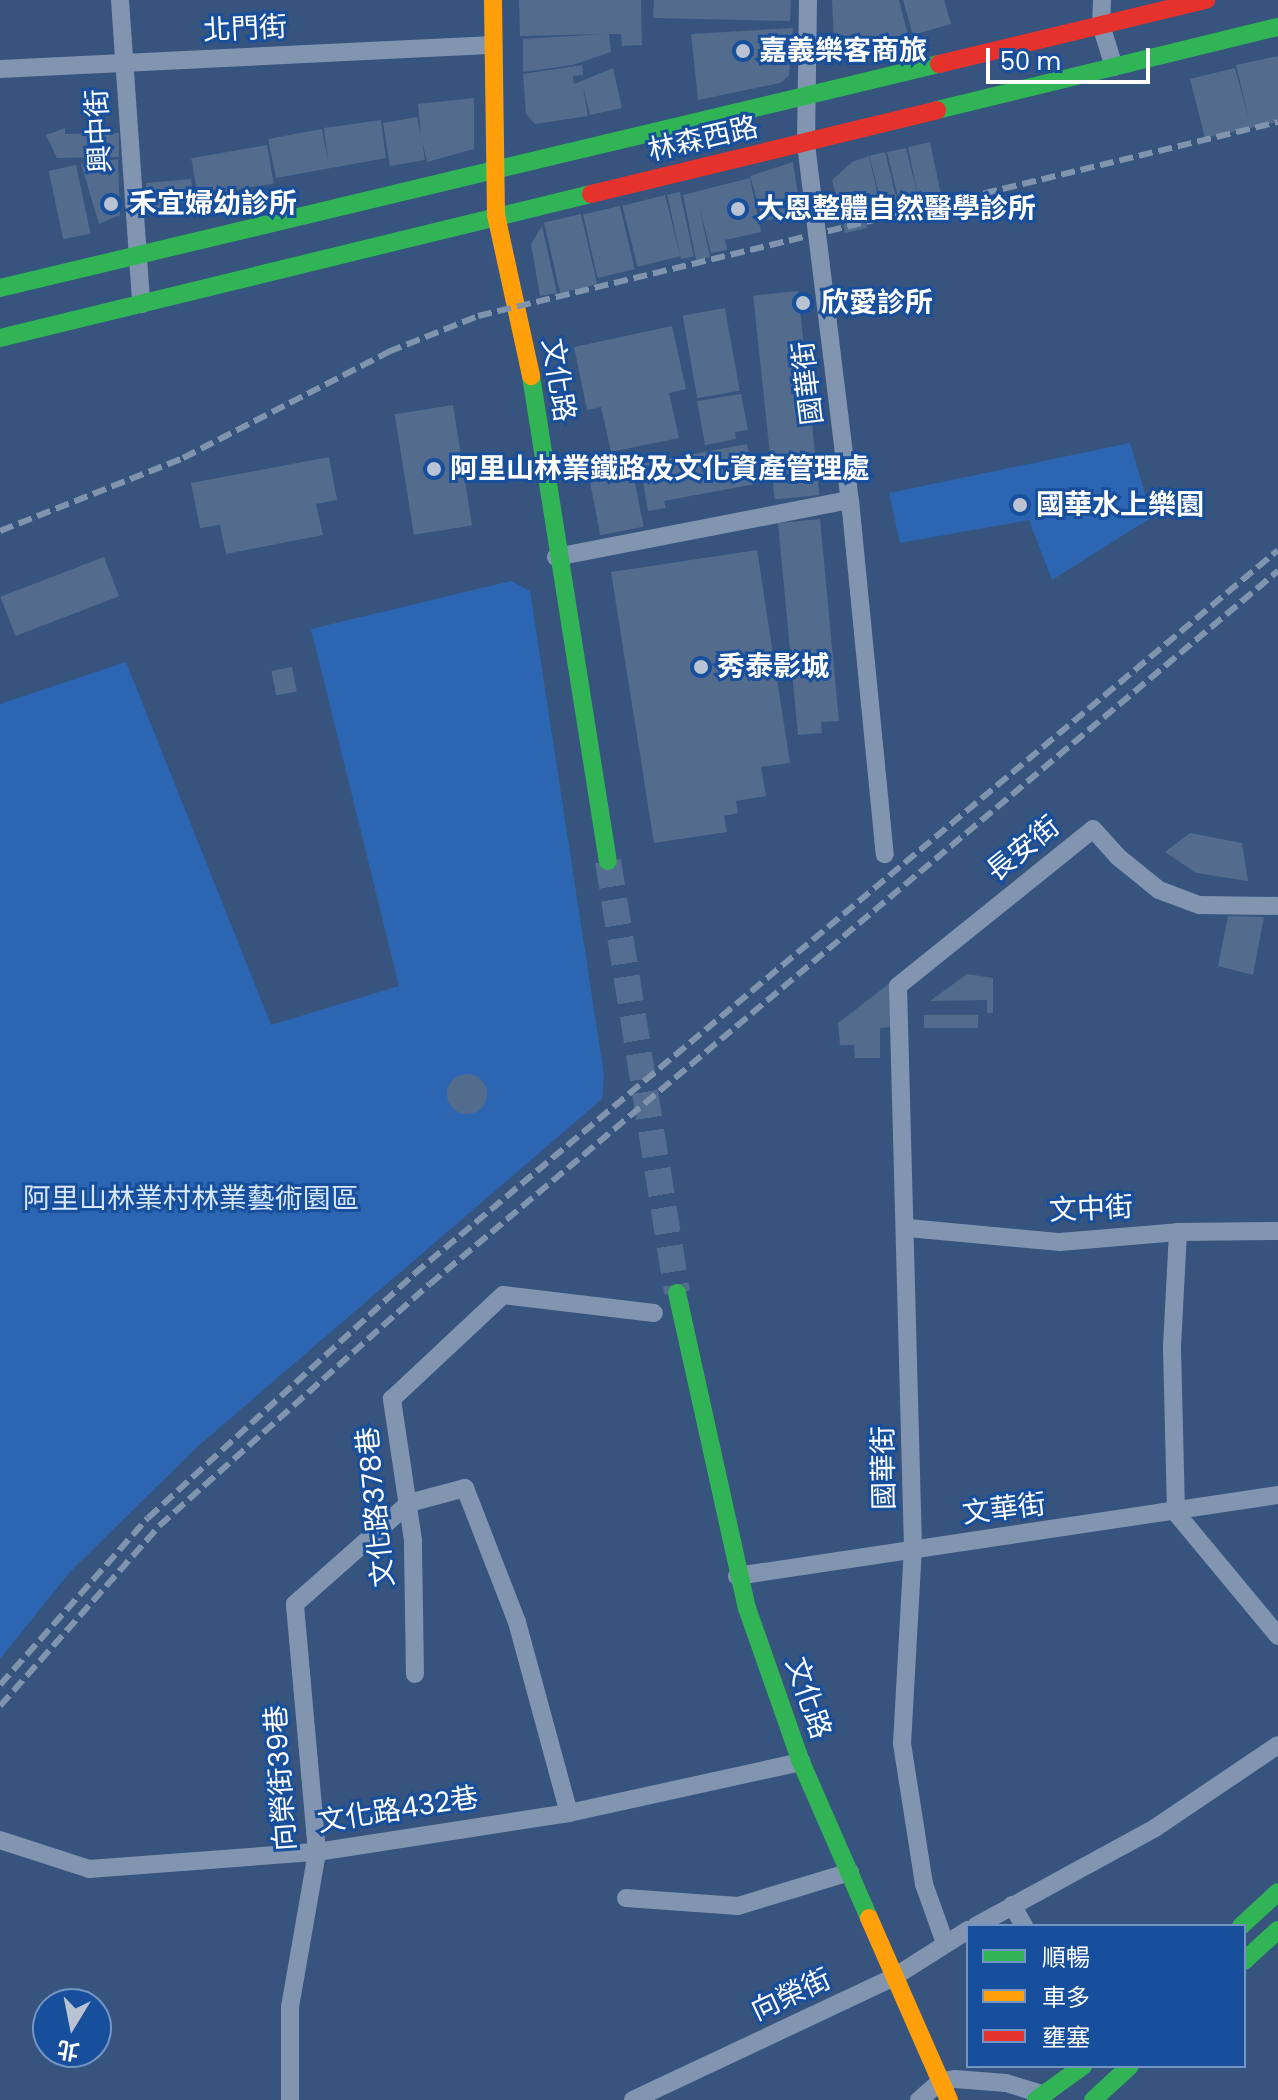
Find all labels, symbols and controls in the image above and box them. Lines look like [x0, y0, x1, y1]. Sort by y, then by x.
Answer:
street label: 北門街 [202, 10, 288, 48]
scale bar [990, 32, 1154, 82]
place label: 嘉義樂客商旅 [759, 34, 927, 68]
marker: 嘉義樂客商旅 [734, 42, 752, 60]
text: 50 m [1000, 45, 1061, 78]
street label: 興中街 [80, 88, 118, 174]
street label: 林森西路 [645, 110, 761, 168]
place label: 禾宜婦幼診所 [129, 187, 297, 221]
place label: 大恩整體自然醫學診所 [756, 192, 1036, 226]
marker: 禾宜婦幼診所 [100, 193, 122, 215]
marker: 大恩整體自然醫學診所 [727, 198, 749, 220]
place label: 欣愛診所 [821, 286, 933, 320]
marker: 欣愛診所 [792, 292, 814, 314]
street label: 文化路 [535, 336, 581, 424]
street label: 國華街 [786, 339, 830, 427]
place label: 阿里山林業鐵路及文化資產管理處 [450, 452, 870, 486]
marker: 阿里山林業鐵路及文化資產管理處 [425, 460, 443, 478]
place label: 國華水上樂園 [1036, 488, 1204, 522]
marker: 國華水上樂園 [1011, 496, 1029, 514]
place label: 秀泰影城 [717, 650, 829, 684]
marker: 秀泰影城 [692, 658, 710, 676]
street label: 長安街 [980, 810, 1066, 888]
park label: 阿里山林業村林業藝術園區 [23, 1182, 359, 1216]
street label: 文中街 [1048, 1190, 1134, 1228]
street label: 文化路378巷 [351, 1425, 401, 1589]
street label: 國華街 [866, 1426, 902, 1510]
street label: 文華街 [960, 1487, 1048, 1531]
street label: 文化路 [778, 1653, 838, 1743]
street label: 向榮街39巷 [259, 1704, 303, 1852]
street label: 文化路432巷 [315, 1781, 481, 1839]
legend [966, 1924, 1246, 2068]
text: 順暢 [1042, 1941, 1090, 1974]
street label: 向榮街 [746, 1962, 836, 2028]
text: 車多 [1042, 1981, 1090, 2014]
north arrow [32, 1988, 112, 2068]
text: 壅塞 [1042, 2021, 1090, 2054]
text: 北 [55, 2033, 82, 2067]

